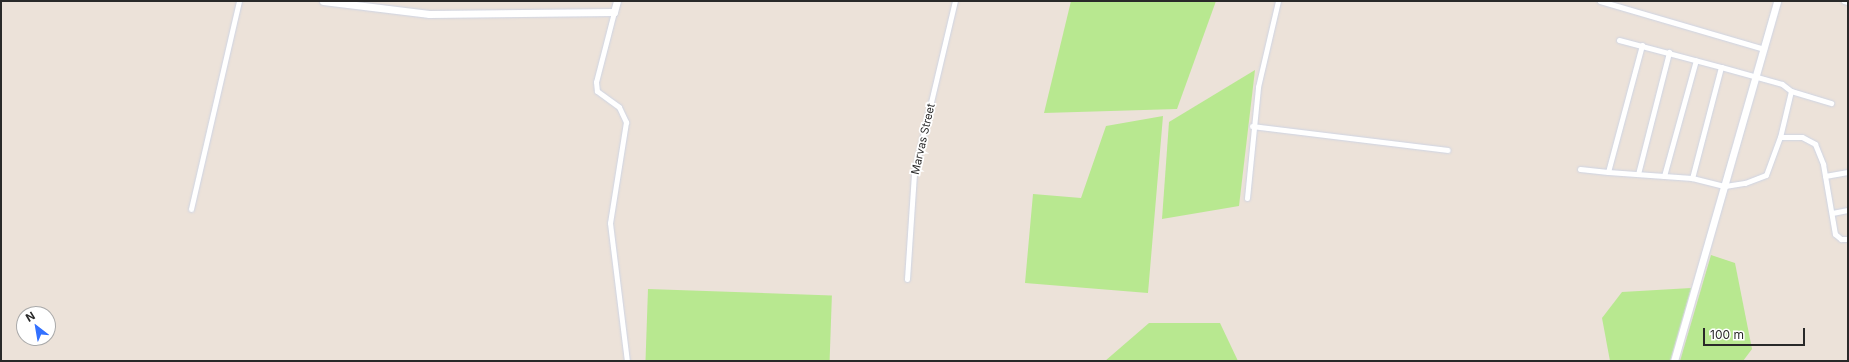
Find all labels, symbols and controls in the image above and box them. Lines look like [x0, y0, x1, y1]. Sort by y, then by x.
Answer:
street label: Marvas Street [908, 102, 938, 176]
north arrow [16, 306, 56, 346]
text: N [23, 308, 38, 325]
scale bar [1705, 320, 1807, 346]
text: 100 m [1710, 327, 1744, 342]

